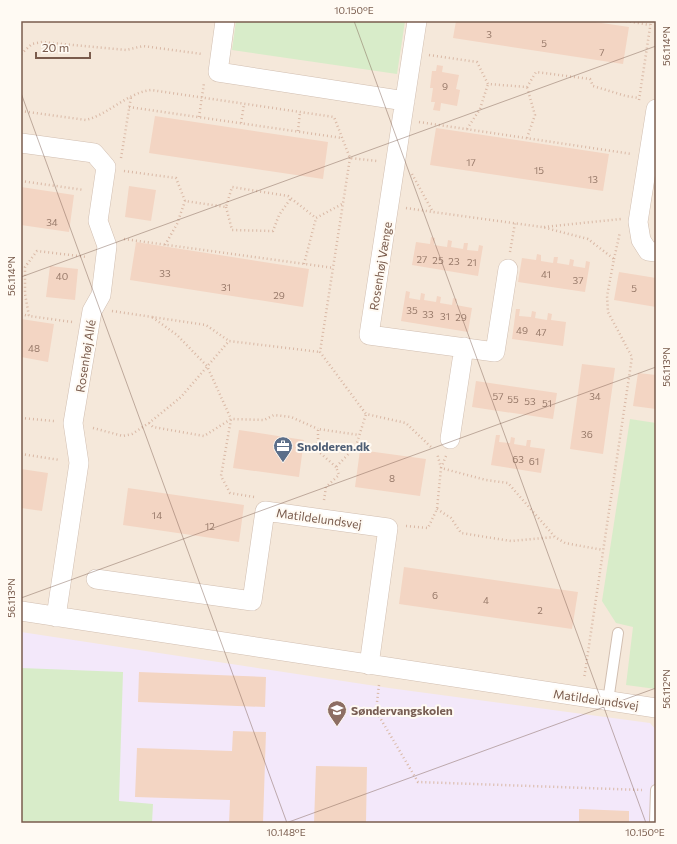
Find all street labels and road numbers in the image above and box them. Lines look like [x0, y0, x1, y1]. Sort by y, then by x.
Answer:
street label: Rosenhøj Vænge [366, 221, 394, 311]
street label: Rosenhøj Allé [72, 319, 98, 393]
street label: Matildelundsvej [275, 505, 363, 531]
street label: Matildelundsvej [552, 686, 640, 712]

